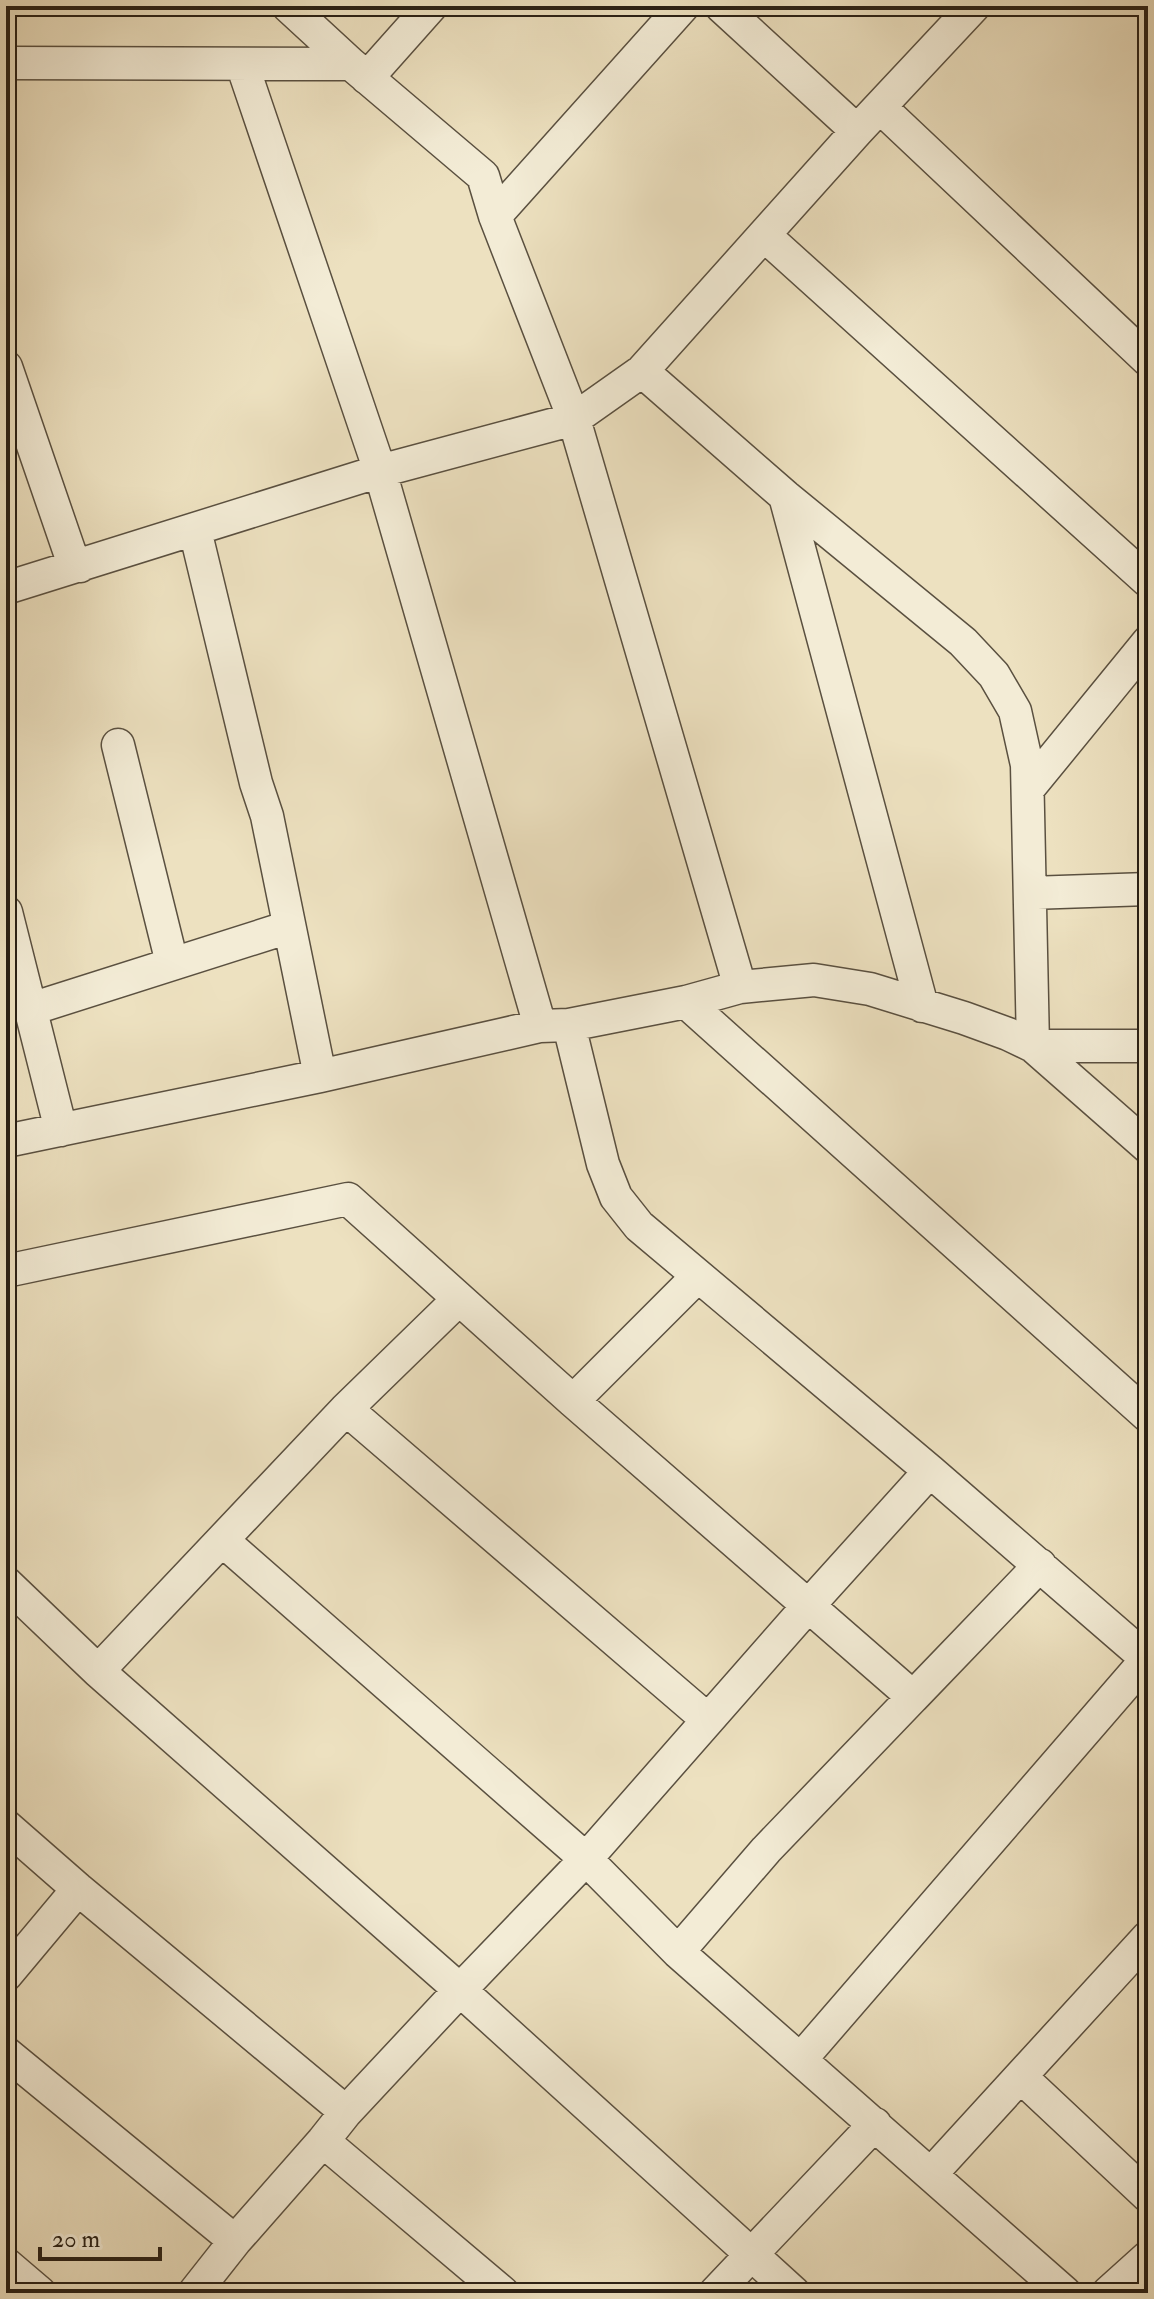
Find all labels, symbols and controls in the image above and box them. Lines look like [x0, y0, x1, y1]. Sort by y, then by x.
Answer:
scale bar [40, 2211, 160, 2261]
text: 20 m [52, 2224, 101, 2255]

